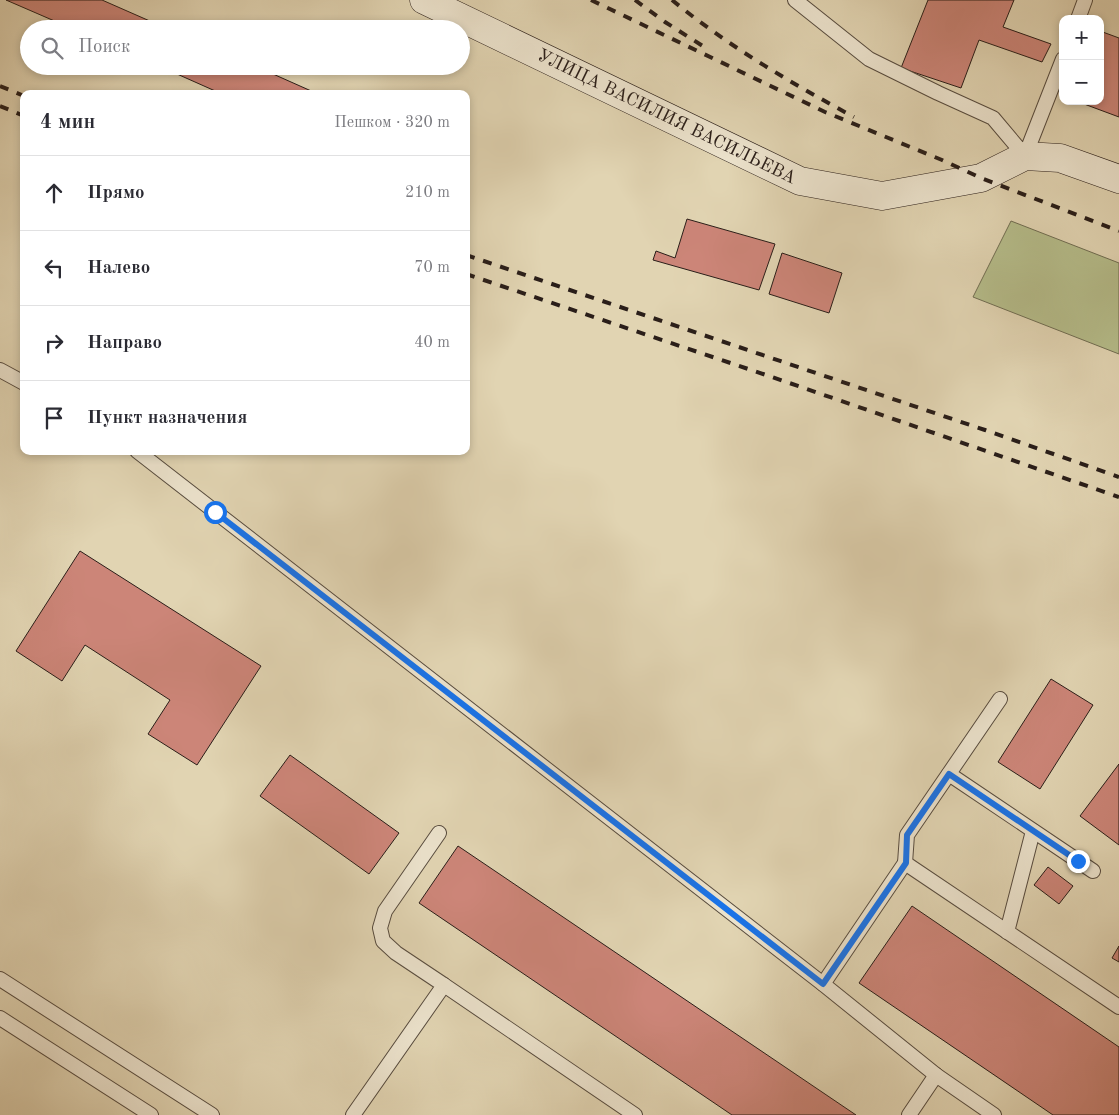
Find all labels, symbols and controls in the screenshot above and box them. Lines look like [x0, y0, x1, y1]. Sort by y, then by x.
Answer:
map controls [1059, 15, 1104, 105]
button: + [1059, 15, 1104, 60]
search box [20, 20, 470, 75]
icon: search [38, 34, 66, 62]
text: Поиск [78, 38, 130, 57]
street label: УЛИЦА ВАСИЛИЯ ВАСИЛЬЕВА [534, 46, 799, 188]
button: − [1059, 60, 1104, 105]
text: 4 мин [40, 112, 95, 133]
text: Пешком · 320 m [334, 115, 450, 131]
icon: ahead [40, 179, 68, 207]
text: Прямо [87, 184, 145, 203]
text: 210 m [405, 185, 450, 201]
icon: left [40, 254, 68, 282]
text: Налево [87, 259, 150, 278]
text: 70 m [414, 260, 450, 276]
icon: right [40, 329, 68, 357]
text: Направо [87, 334, 162, 353]
text: 40 m [414, 335, 450, 351]
icon: arrive [40, 404, 68, 432]
text: Пункт назначения [87, 409, 247, 428]
route start [204, 501, 227, 524]
route end [1067, 850, 1090, 873]

